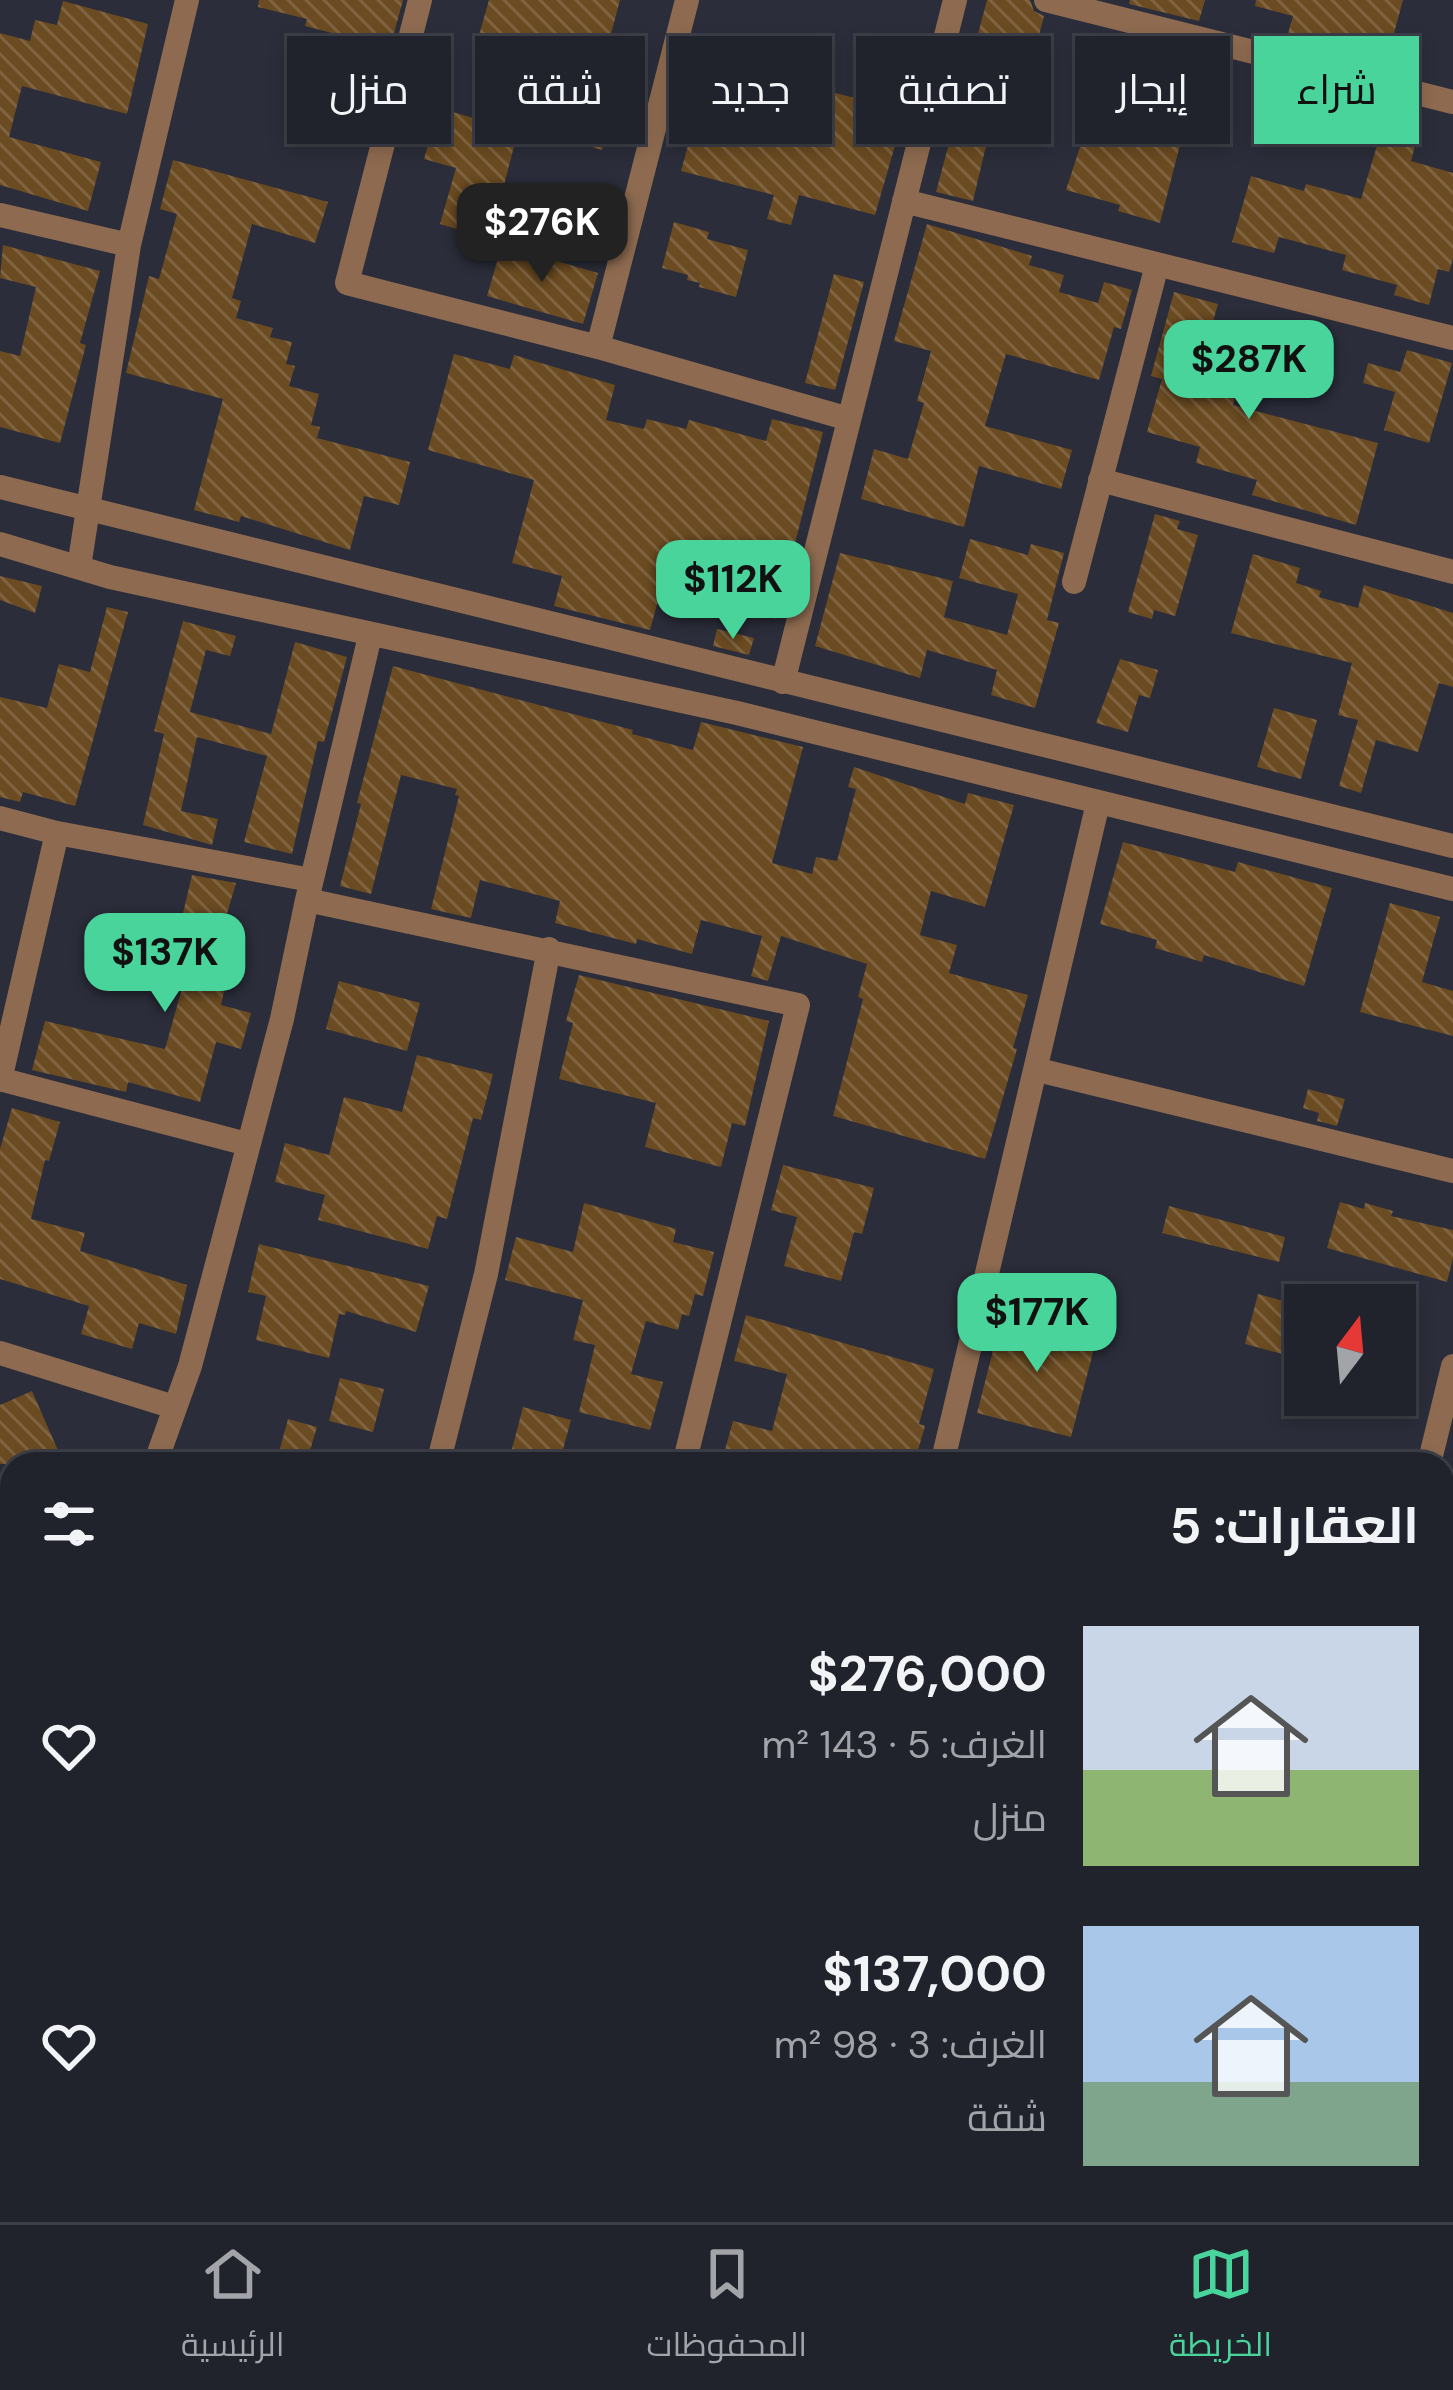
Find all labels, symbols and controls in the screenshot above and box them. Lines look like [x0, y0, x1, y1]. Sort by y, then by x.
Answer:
chip: منزل [287, 36, 451, 144]
chip: شقة [475, 36, 645, 144]
chip: جديد [669, 36, 832, 144]
chip: تصفية [856, 36, 1051, 144]
chip: إيجار [1075, 36, 1230, 144]
chip: شراء [1254, 36, 1419, 144]
pin: $276K [458, 183, 626, 285]
text: $276K [484, 196, 600, 247]
pin: $287K [1165, 320, 1333, 422]
text: $287K [1191, 333, 1307, 384]
pin: $112K [649, 540, 817, 642]
text: $112K [683, 553, 783, 604]
pin: $137K [81, 913, 249, 1015]
text: $137K [111, 926, 219, 977]
pin: $177K [953, 1273, 1121, 1375]
north arrow [1284, 1284, 1416, 1416]
map controls [1284, 1284, 1416, 1416]
text: $177K [984, 1286, 1090, 1337]
icon: filters [36, 1491, 102, 1557]
text: العقارات: 5 [1170, 1492, 1419, 1559]
text: $276,000 [808, 1640, 1047, 1707]
icon: home [1179, 1674, 1323, 1818]
icon: heart [36, 1713, 102, 1779]
text: الغرف: 5 · 143 m² [762, 1719, 1047, 1770]
text: منزل [973, 1792, 1047, 1843]
text: $137,000 [822, 1940, 1047, 2007]
icon: home [1179, 1974, 1323, 2118]
icon: heart [36, 2013, 102, 2079]
text: الغرف: 3 · 98 m² [774, 2019, 1047, 2070]
text: شقة [967, 2092, 1047, 2143]
tab: الرئيسية [181, 2241, 285, 2375]
tab: المحفوظات [646, 2241, 807, 2375]
tab: الخريطة [1169, 2241, 1272, 2375]

